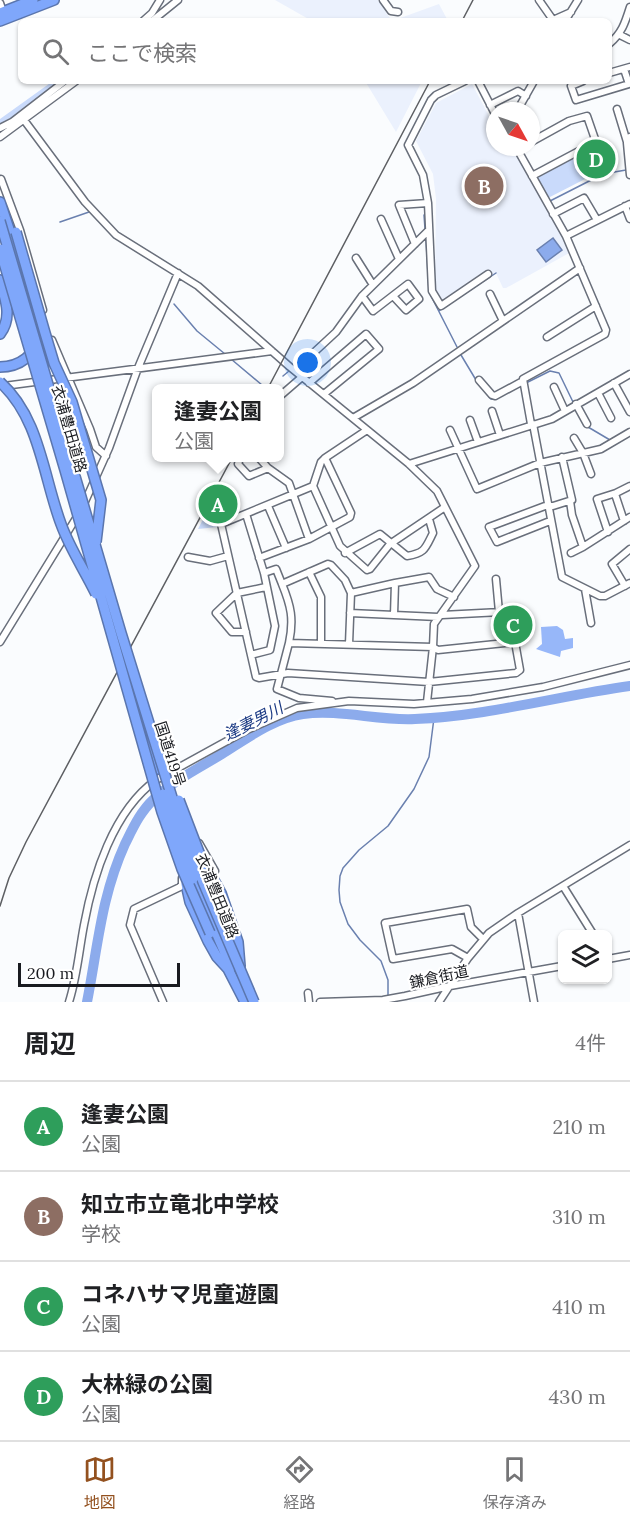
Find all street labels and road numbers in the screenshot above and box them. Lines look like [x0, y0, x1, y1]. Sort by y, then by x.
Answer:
street label: 衣浦豊田道路 [48, 383, 91, 475]
street label: 国道419号 [151, 719, 190, 789]
street label: 衣浦豊田道路 [192, 851, 243, 941]
street label: 鎌倉街道 [408, 961, 470, 992]

